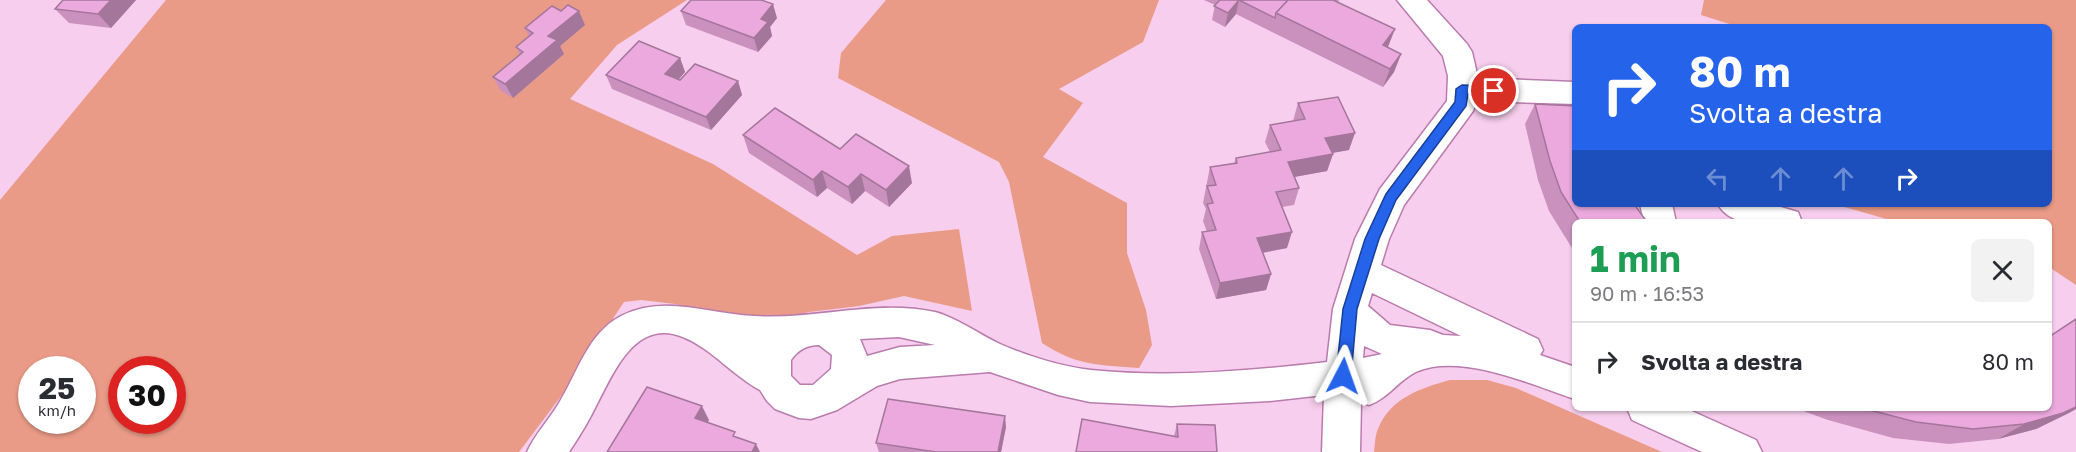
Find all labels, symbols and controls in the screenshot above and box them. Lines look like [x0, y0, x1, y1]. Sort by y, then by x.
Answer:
text: 80 m [1689, 46, 1790, 96]
icon: right [1590, 48, 1668, 126]
pin [1468, 65, 1519, 116]
icon: arrive [1477, 74, 1510, 107]
text: Svolta a destra [1689, 97, 1883, 129]
icon: left [1701, 162, 1734, 195]
icon: ahead [1764, 162, 1797, 195]
icon: ahead [1827, 162, 1860, 195]
icon: right [1890, 162, 1923, 195]
text: 1 min [1590, 237, 1681, 280]
button: close [1971, 239, 2034, 302]
text: 90 m · 16:53 [1590, 281, 1704, 305]
position arrow [1311, 344, 1375, 408]
icon: right [1590, 345, 1623, 378]
text: Svolta a destra [1641, 348, 1802, 375]
text: 80 m [1982, 348, 2034, 375]
speed limit sign: 30 [108, 356, 186, 434]
text: 25 [39, 370, 75, 406]
text: km/h [38, 401, 76, 419]

